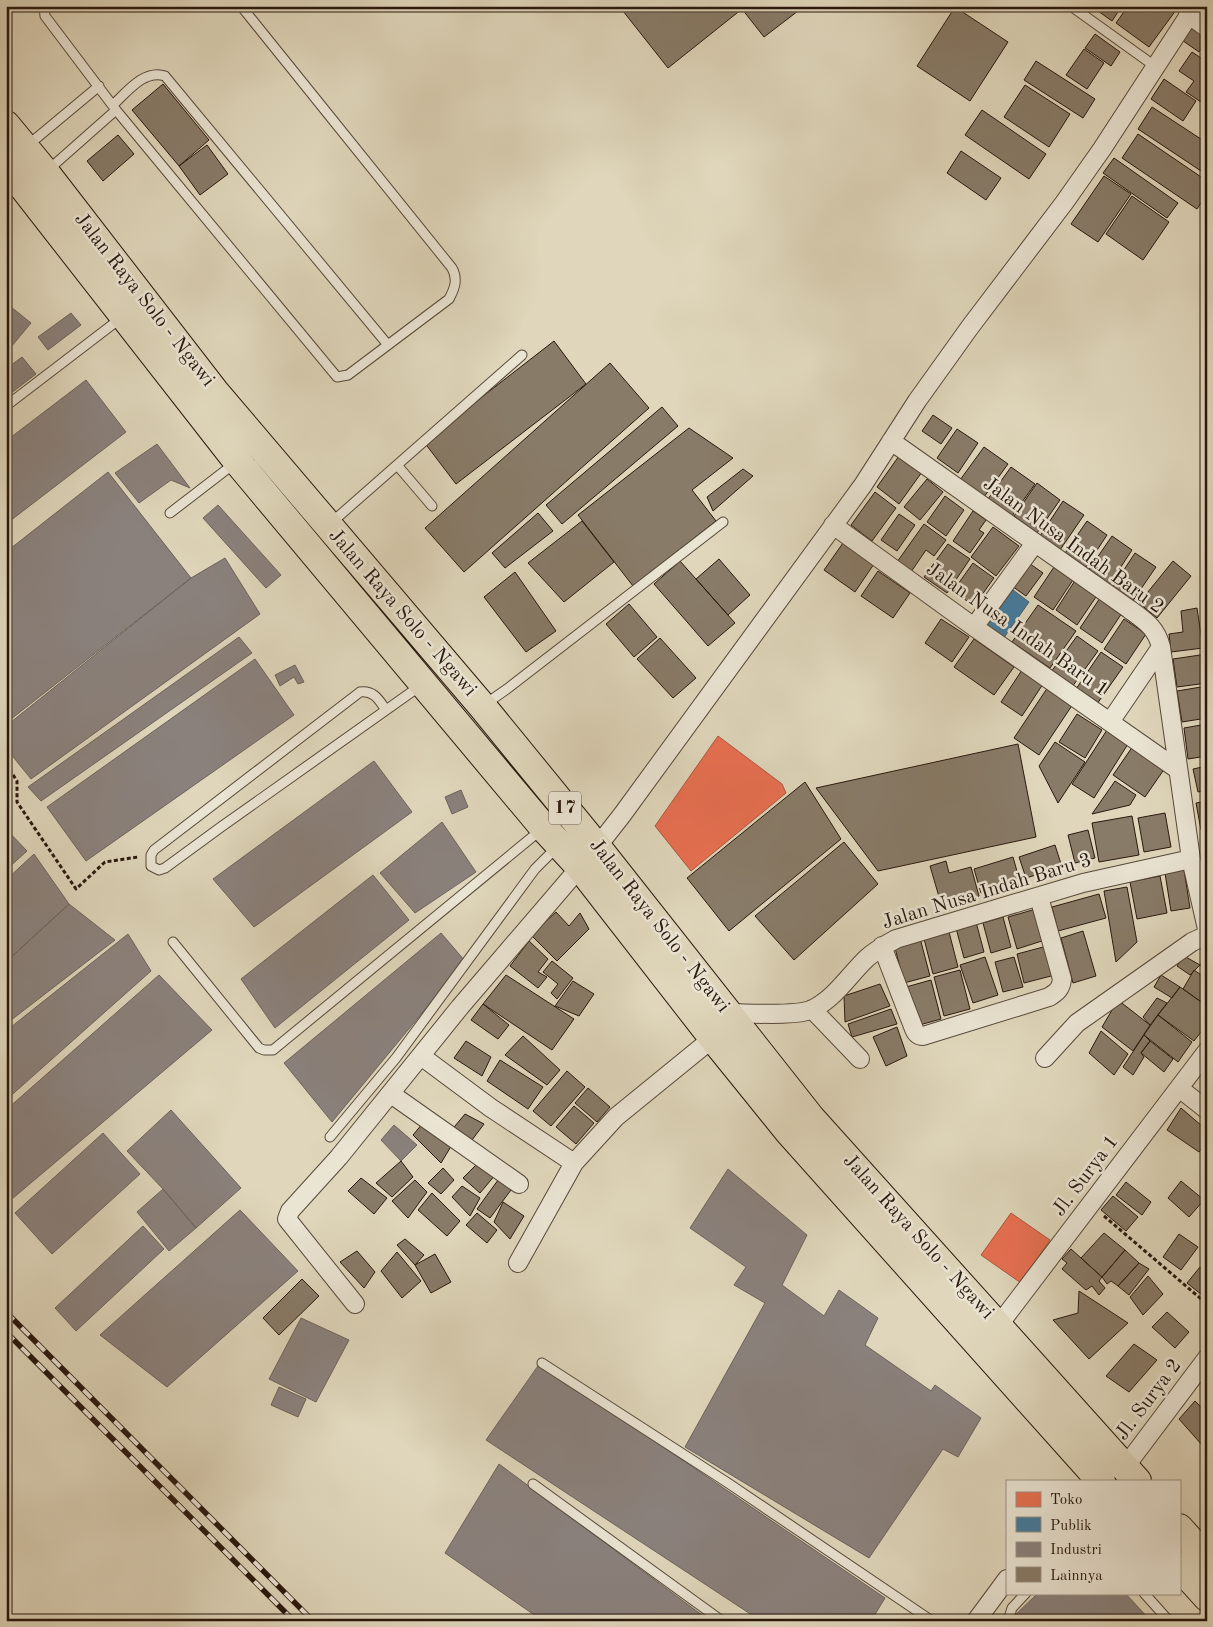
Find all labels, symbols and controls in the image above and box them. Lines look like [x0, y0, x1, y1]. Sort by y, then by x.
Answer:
street label: Jalan Raya Solo - Ngawi [70, 209, 218, 391]
street label: Jalan Nusa Indah Baru 2 [979, 474, 1167, 618]
street label: Jalan Raya Solo - Ngawi [324, 526, 480, 700]
street label: Jalan Nusa Indah Baru 1 [922, 559, 1112, 701]
road number: 17 [549, 791, 581, 824]
street label: Jalan Raya Solo - Ngawi [585, 835, 733, 1017]
street label: Jalan Nusa Indah Baru 3 [880, 851, 1094, 933]
street label: Jl. Surya 1 [1049, 1132, 1123, 1220]
street label: Jalan Raya Solo - Ngawi [839, 1151, 997, 1323]
street label: Jl. Surya 2 [1112, 1356, 1186, 1444]
legend [1006, 1480, 1180, 1594]
text: Toko [1050, 1493, 1082, 1508]
text: Publik [1050, 1519, 1092, 1534]
text: Industri [1050, 1543, 1102, 1558]
text: Lainnya [1050, 1569, 1103, 1584]

